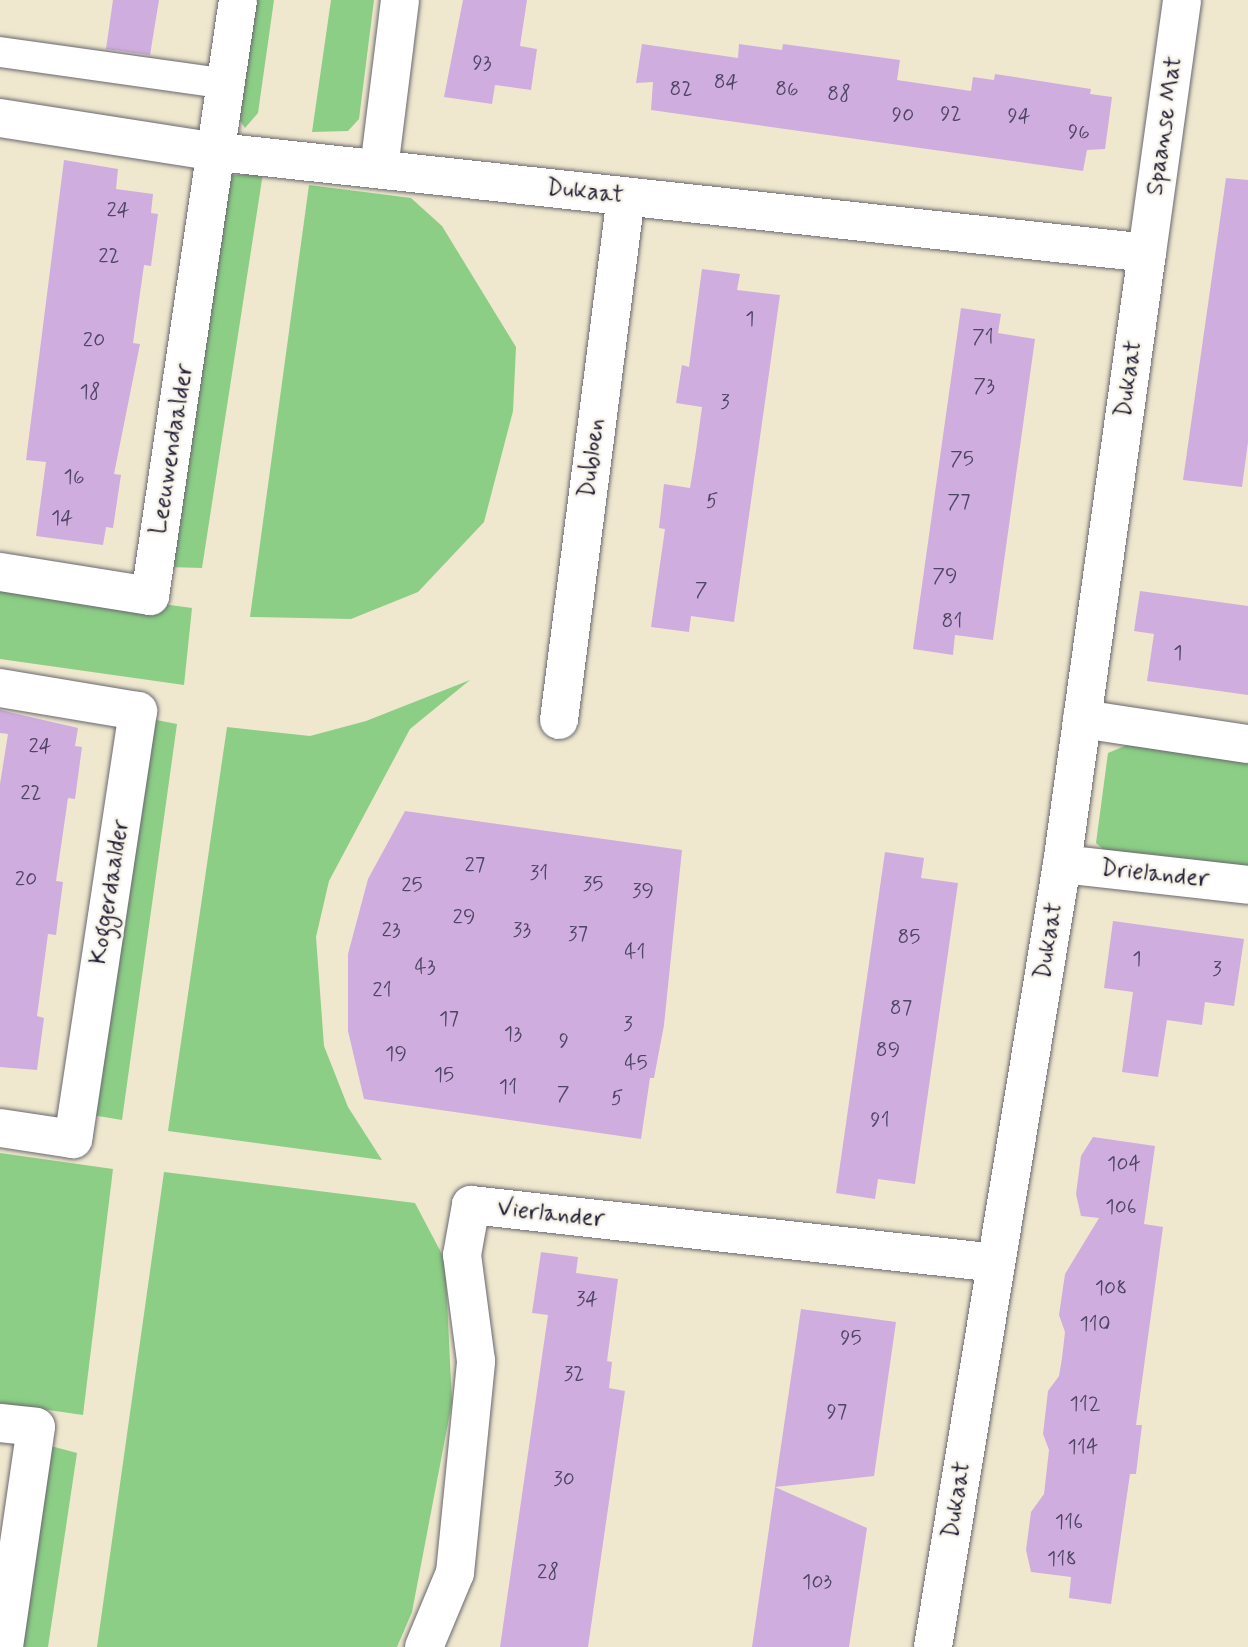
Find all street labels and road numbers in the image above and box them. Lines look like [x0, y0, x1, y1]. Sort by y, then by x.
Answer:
street label: Spaanse Mat [1141, 57, 1189, 195]
street label: Dukaat [545, 174, 625, 210]
street label: Dukaat [1109, 339, 1149, 419]
street label: Leeuwendaalder [144, 362, 200, 536]
street label: Dubloen [573, 417, 611, 499]
street label: Koggerdaalder [84, 817, 136, 967]
street label: Drielander [1099, 854, 1211, 894]
street label: Dukaat [1029, 901, 1069, 981]
street label: Vierlander [496, 1194, 606, 1234]
street label: Dukaat [937, 1460, 977, 1540]

